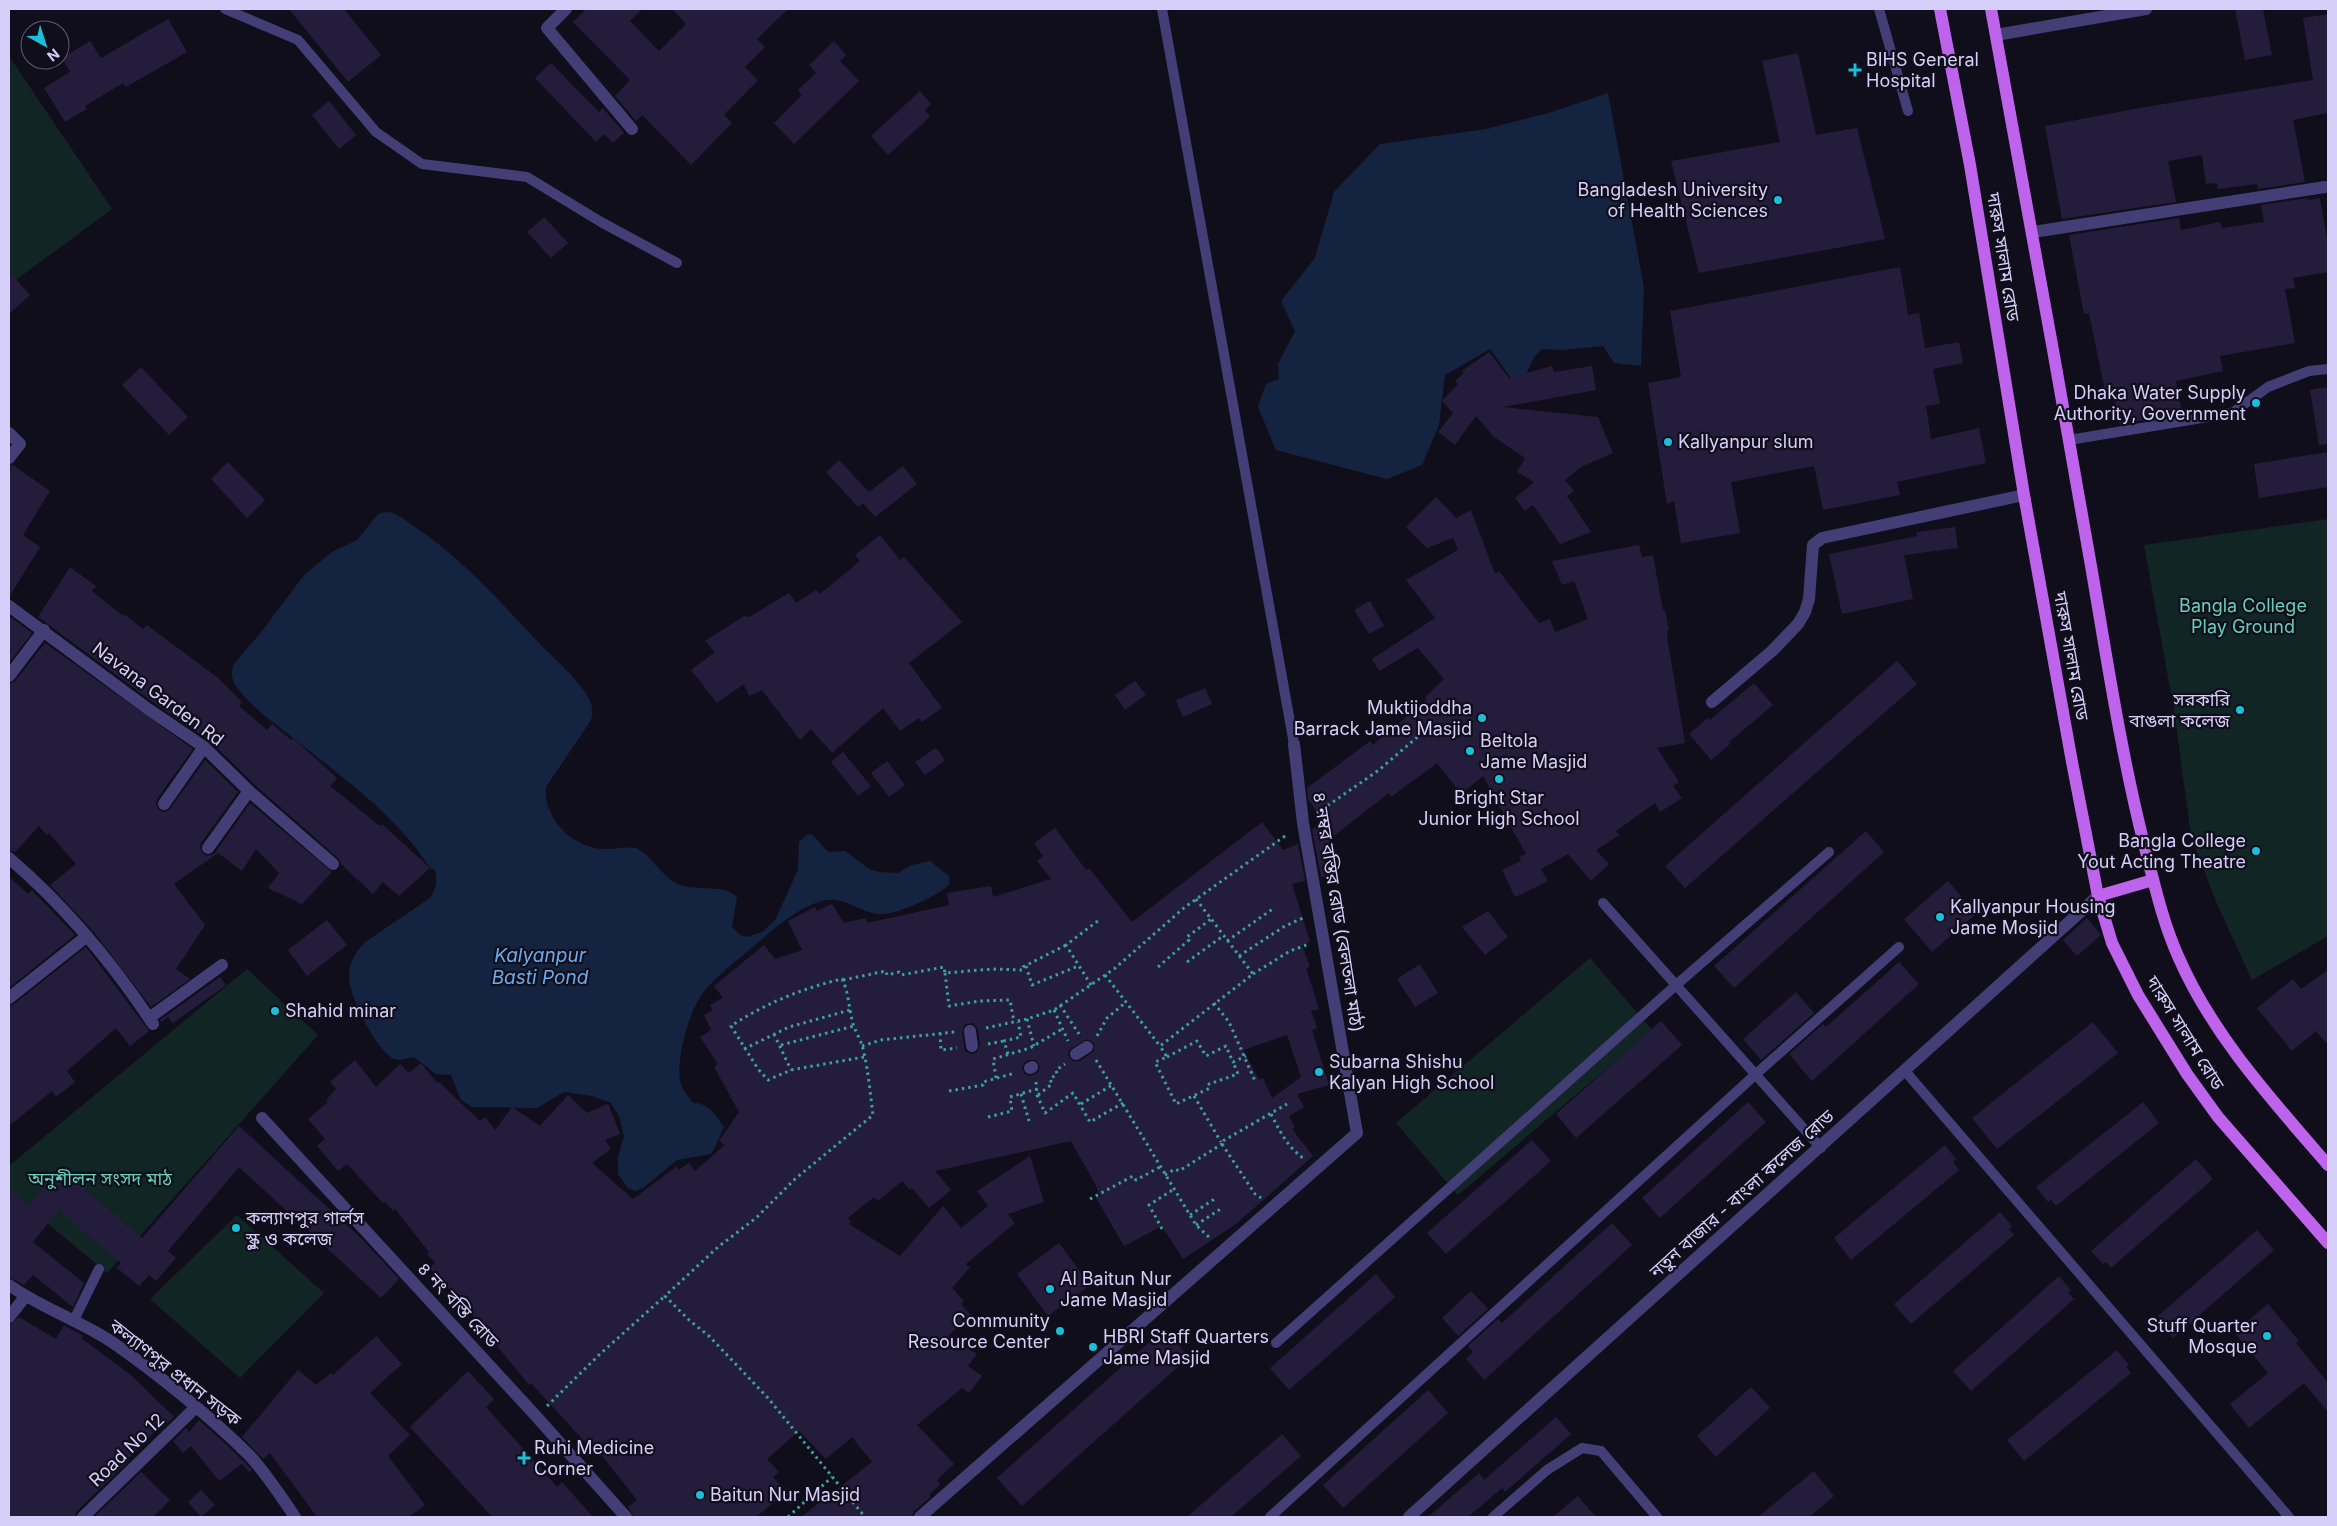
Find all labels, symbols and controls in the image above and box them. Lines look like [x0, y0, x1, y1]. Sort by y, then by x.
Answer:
north arrow [20, 20, 70, 70]
text: N [44, 46, 63, 65]
place label: BIHS General Hospital [1866, 49, 1979, 91]
marker: BIHS General Hospital [1848, 63, 1862, 77]
place label: Bangladesh University of Health Sciences [1578, 179, 1768, 221]
street label: দারুস সালাম রোড [1983, 190, 2024, 323]
marker: Bangladesh University of Health Sciences [1772, 194, 1784, 206]
place label: Dhaka Water Supply Authority, Government [2054, 382, 2246, 424]
marker: Dhaka Water Supply Authority, Government [2250, 397, 2262, 409]
place label: Kallyanpur slum [1678, 431, 1814, 452]
marker: Kallyanpur slum [1662, 436, 1674, 448]
street label: দারুস সালাম রোড [2050, 589, 2093, 722]
park label: Bangla College Play Ground [2179, 595, 2307, 637]
street label: Navana Garden Rd [89, 637, 228, 750]
place label: সরকারি বাঙলা কলেজ [2128, 689, 2230, 731]
place label: Muktijoddha Barrack Jame Masjid [1294, 697, 1472, 739]
marker: সরকারি বাঙলা কলেজ [2234, 704, 2246, 716]
marker: Muktijoddha Barrack Jame Masjid [1476, 712, 1488, 724]
place label: Beltola Jame Masjid [1480, 730, 1587, 772]
marker: Beltola Jame Masjid [1464, 745, 1476, 757]
marker: Bright Star Junior High School [1493, 773, 1505, 785]
place label: Bright Star Junior High School [1418, 787, 1580, 829]
street label: ৪ নম্বর বস্তির রোড (বেলতলা মাঠ) [1309, 790, 1368, 1034]
place label: Bangla College Yout Acting Theatre [2077, 830, 2246, 872]
marker: Bangla College Yout Acting Theatre [2250, 845, 2262, 857]
place label: Kallyanpur Housing Jame Mosjid [1950, 896, 2116, 938]
marker: Kallyanpur Housing Jame Mosjid [1934, 911, 1946, 923]
water label: Kalyanpur Basti Pond [492, 944, 589, 989]
street label: দারুস সালাম রোড [2142, 971, 2229, 1094]
place label: Shahid minar [285, 1000, 396, 1021]
marker: Shahid minar [269, 1005, 281, 1017]
place label: Subarna Shishu Kalyan High School [1329, 1051, 1494, 1093]
marker: Subarna Shishu Kalyan High School [1313, 1066, 1325, 1078]
street label: নতুন বাজার - বাংলা কলেজ রোড [1645, 1105, 1839, 1283]
park label: অনুশীলন সংসদ মাঠ [27, 1168, 172, 1190]
place label: কল্যাণপুর গার্লস স্কুল ও কলেজ [245, 1207, 365, 1251]
marker: কল্যাণপুর গার্লস স্কুল ও কলেজ [230, 1222, 242, 1234]
street label: ৪ নং বস্তি রোড [414, 1258, 503, 1352]
place label: Al Baitun Nur Jame Masjid [1060, 1268, 1172, 1310]
marker: Al Baitun Nur Jame Masjid [1044, 1283, 1056, 1295]
place label: Community Resource Center [908, 1310, 1050, 1352]
street label: কল্যাণপুর প্রধান সড়ক [104, 1314, 246, 1431]
place label: Stuff Quarter Mosque [2147, 1315, 2257, 1357]
marker: Community Resource Center [1054, 1325, 1066, 1337]
place label: HBRI Staff Quarters Jame Masjid [1103, 1326, 1269, 1368]
marker: Stuff Quarter Mosque [2261, 1330, 2273, 1342]
marker: HBRI Staff Quarters Jame Masjid [1087, 1341, 1099, 1353]
street label: Road No 12 [85, 1409, 169, 1491]
place label: Ruhi Medicine Corner [534, 1437, 654, 1479]
marker: Ruhi Medicine Corner [518, 1452, 530, 1464]
place label: Baitun Nur Masjid [710, 1484, 860, 1505]
marker: Baitun Nur Masjid [694, 1489, 706, 1501]

